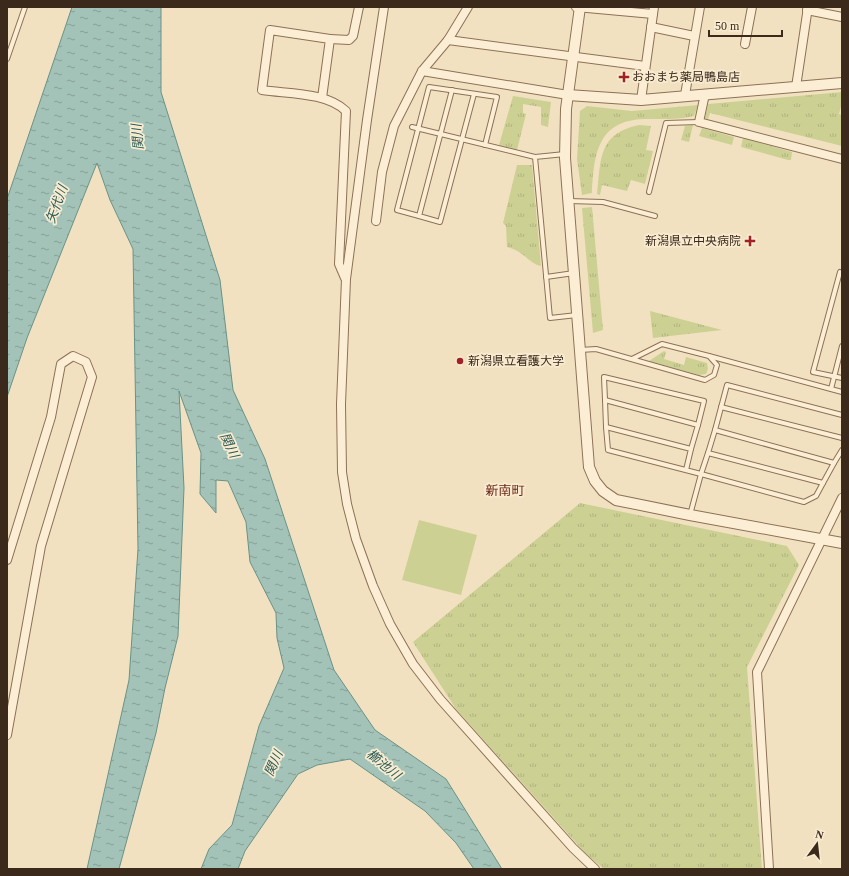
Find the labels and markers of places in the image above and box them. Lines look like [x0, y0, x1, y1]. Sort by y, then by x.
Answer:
place label: おおまち薬局鴨島店 [632, 70, 740, 84]
marker: おおまち薬局鴨島店 [619, 72, 629, 82]
place label: 新潟県立中央病院 [645, 234, 741, 248]
marker: 新潟県立中央病院 [744, 235, 756, 247]
place label: 新潟県立看護大学 [468, 354, 564, 368]
marker: 新潟県立看護大学 [455, 356, 465, 366]

